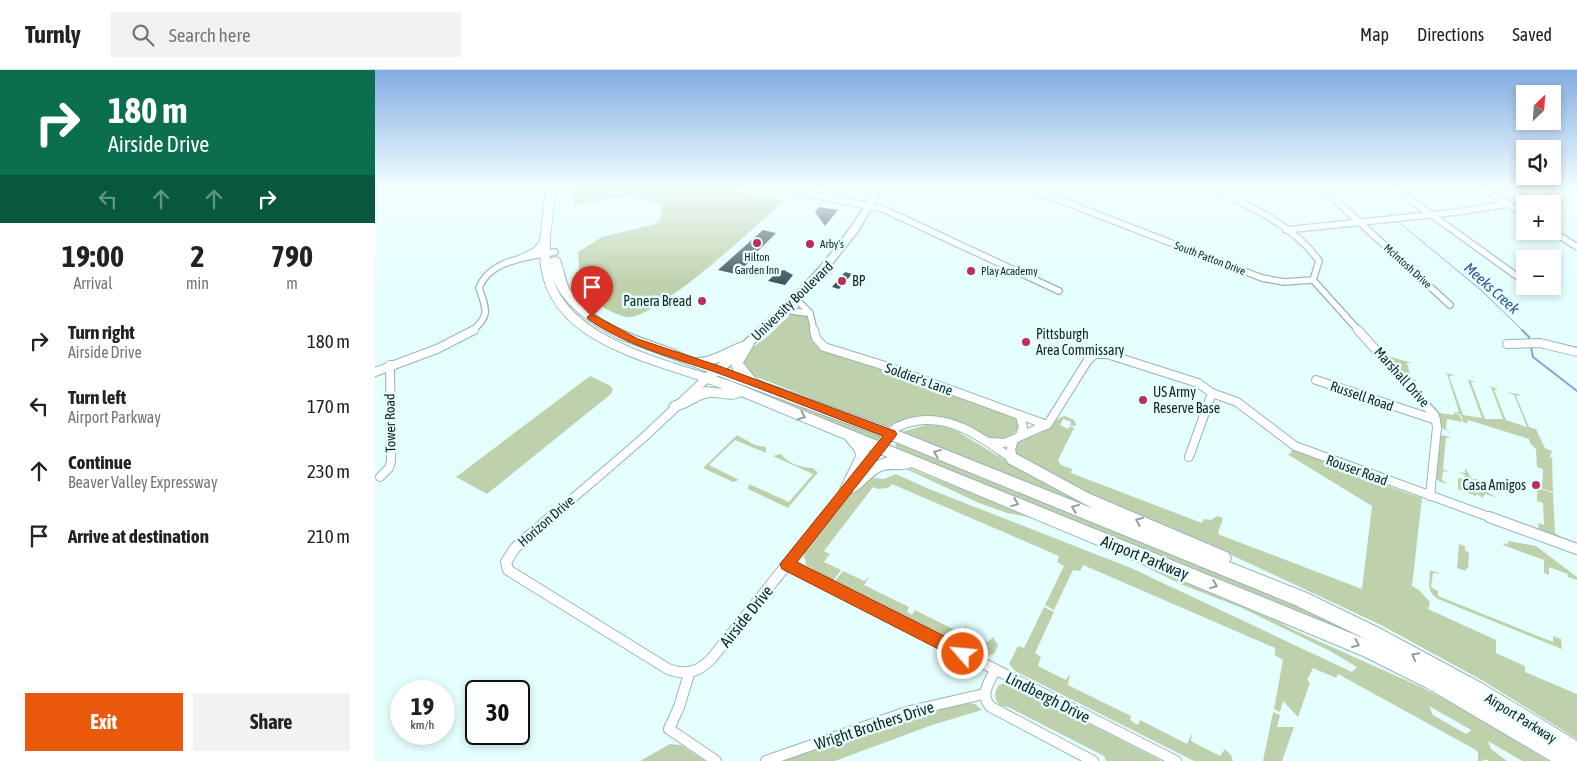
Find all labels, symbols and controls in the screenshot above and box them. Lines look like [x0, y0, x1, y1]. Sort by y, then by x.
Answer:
search box [111, 12, 461, 57]
text: Turnly [25, 21, 81, 48]
icon: search [129, 21, 157, 49]
text: Search here [169, 24, 251, 46]
text: Map [1360, 24, 1389, 45]
text: Directions [1417, 24, 1484, 45]
text: Saved [1512, 24, 1552, 45]
north arrow [1516, 85, 1561, 130]
map controls [1516, 85, 1561, 295]
icon: right [25, 90, 90, 155]
text: 180 m [108, 90, 187, 130]
text: Airside Drive [108, 131, 209, 157]
button: sound [1516, 140, 1561, 185]
icon: left [94, 185, 122, 213]
icon: ahead [147, 185, 175, 213]
icon: ahead [200, 185, 228, 213]
icon: right [253, 185, 281, 213]
button: + [1516, 195, 1561, 240]
marker: Hilton Garden Inn [751, 237, 763, 249]
marker: Arby's [804, 238, 816, 250]
place label: Arby's [820, 238, 844, 250]
text: 19:00 [62, 239, 124, 273]
text: 2 [190, 239, 205, 273]
text: 790 [271, 239, 313, 273]
street label: South Patton Drive [1173, 239, 1247, 277]
street label: McIntosh Drive [1382, 242, 1434, 290]
button: − [1516, 250, 1561, 295]
place label: Hilton Garden Inn [735, 251, 779, 276]
street label: University Boulevard [748, 258, 836, 344]
water label: Meeks Creek [1461, 259, 1523, 317]
marker: Play Academy [965, 265, 977, 277]
place label: Play Academy [981, 265, 1038, 277]
pin [571, 266, 613, 317]
icon: arrive [578, 273, 606, 301]
place label: BP [852, 273, 866, 289]
text: Arrival [73, 274, 113, 292]
text: min [186, 274, 209, 292]
text: m [286, 274, 298, 292]
marker: BP [836, 275, 848, 287]
place label: Panera Bread [623, 293, 692, 309]
marker: Panera Bread [696, 295, 708, 307]
text: Turn right [68, 321, 135, 343]
place label: Pittsburgh Area Commissary [1036, 326, 1125, 358]
icon: right [25, 327, 53, 355]
text: 180 m [307, 330, 350, 352]
marker: Pittsburgh Area Commissary [1020, 336, 1032, 348]
text: Airside Drive [68, 343, 142, 361]
street label: Marshall Drive [1371, 344, 1433, 410]
street label: Soldier's Lane [883, 359, 955, 399]
street label: Russell Road [1328, 378, 1396, 414]
place label: US Army Reserve Base [1153, 384, 1220, 416]
text: Turn left [68, 386, 126, 408]
icon: left [25, 392, 53, 420]
street label: Tower Road [381, 393, 399, 453]
marker: US Army Reserve Base [1137, 394, 1149, 406]
text: 170 m [307, 395, 350, 417]
text: Airport Parkway [68, 408, 161, 426]
one-way arrow [797, 410, 806, 420]
one-way arrow [933, 448, 942, 459]
text: Continue [68, 451, 132, 473]
street label: Rouser Road [1324, 451, 1390, 489]
icon: ahead [25, 457, 53, 485]
text: 230 m [307, 460, 350, 482]
text: Beaver Valley Expressway [68, 473, 217, 491]
place label: Casa Amigos [1462, 477, 1526, 493]
marker: Casa Amigos [1530, 479, 1542, 491]
street label: Horizon Drive [515, 492, 577, 550]
one-way arrow [1010, 497, 1019, 508]
one-way arrow [1071, 504, 1080, 514]
one-way arrow [1135, 516, 1144, 527]
icon: arrive [25, 522, 53, 550]
text: Arrive at destination [68, 525, 209, 547]
text: 210 m [307, 525, 350, 547]
street label: Airport Parkway [1098, 531, 1192, 584]
one-way arrow [1209, 579, 1218, 589]
street label: Airside Drive [716, 582, 776, 650]
position arrow [936, 627, 988, 679]
one-way arrow [1351, 638, 1359, 648]
one-way arrow [1411, 652, 1420, 662]
street label: Lindbergh Drive [1002, 668, 1093, 727]
speed limit sign: 30 [465, 680, 530, 745]
street label: Airport Parkway [1482, 690, 1560, 746]
text: 19 [411, 692, 434, 720]
button: Exit [25, 693, 183, 751]
button: Share [193, 693, 350, 751]
street label: Wright Brothers Drive [812, 697, 936, 754]
text: km/h [411, 718, 434, 732]

